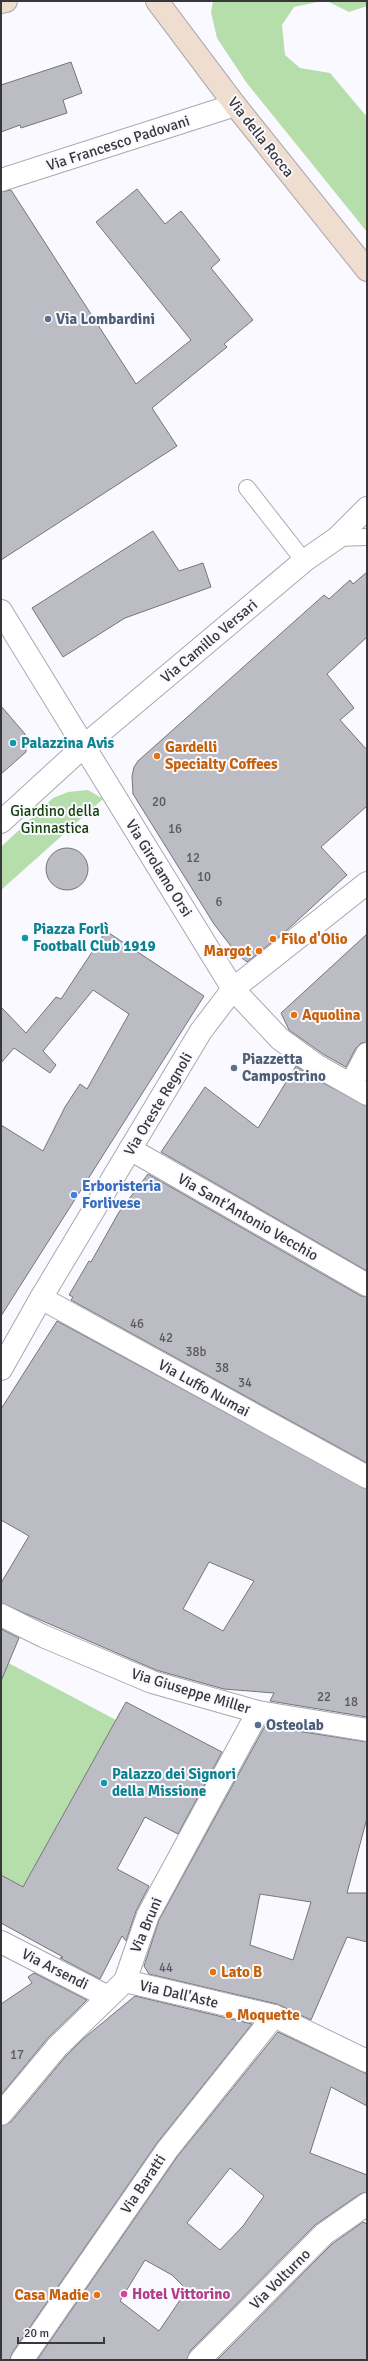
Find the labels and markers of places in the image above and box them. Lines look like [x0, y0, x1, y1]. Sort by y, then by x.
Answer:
place label: Via Lombardini [56, 310, 155, 328]
marker: Via Lombardini [43, 314, 53, 324]
place label: Palazzina Avis [21, 734, 114, 752]
marker: Palazzina Avis [8, 738, 18, 748]
place label: Gardelli Specialty Coffees [165, 738, 278, 773]
marker: Gardelli Specialty Coffees [152, 751, 162, 761]
place label: Piazza Forlì Football Club 1919 [33, 920, 156, 955]
place label: Filo d'Olio [281, 930, 348, 948]
marker: Piazza Forlì Football Club 1919 [20, 933, 30, 943]
marker: Filo d'Olio [268, 934, 278, 944]
place label: Margot [204, 942, 251, 960]
marker: Margot [254, 946, 264, 956]
place label: Aquolina [302, 1006, 361, 1024]
marker: Aquolina [289, 1010, 299, 1020]
place label: Piazzetta Campostrino [242, 1050, 326, 1085]
marker: Piazzetta Campostrino [229, 1063, 239, 1073]
place label: Erboristeria Forlivese [82, 1177, 161, 1212]
marker: Erboristeria Forlivese [69, 1190, 79, 1200]
place label: Osteolab [266, 1716, 324, 1734]
marker: Osteolab [253, 1720, 263, 1730]
place label: Palazzo dei Signori della Missione [112, 1765, 236, 1800]
marker: Palazzo dei Signori della Missione [99, 1778, 109, 1788]
place label: Lato B [221, 1963, 262, 1981]
marker: Lato B [208, 1967, 218, 1977]
place label: Moquette [237, 2006, 300, 2024]
marker: Moquette [224, 2010, 234, 2020]
place label: Hotel Vittorino [132, 2285, 230, 2303]
place label: Casa Madie [14, 2286, 89, 2304]
marker: Hotel Vittorino [119, 2289, 129, 2299]
marker: Casa Madie [92, 2290, 102, 2300]

